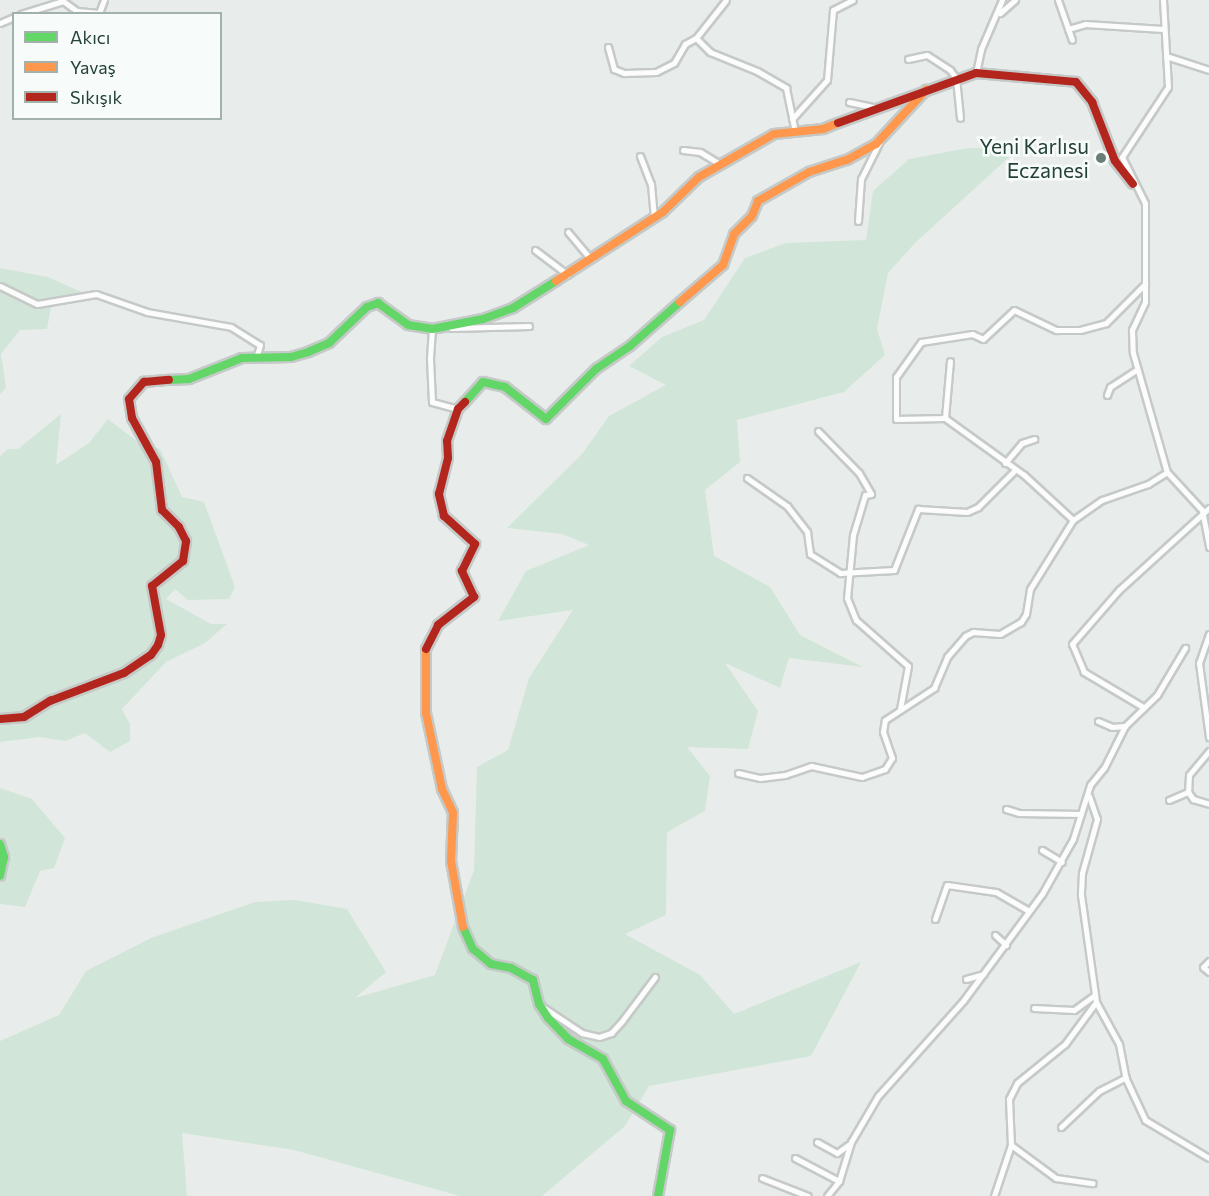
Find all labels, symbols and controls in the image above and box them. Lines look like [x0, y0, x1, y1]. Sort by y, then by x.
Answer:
legend [12, 12, 222, 120]
text: Akıcı [70, 26, 110, 48]
text: Yavaş [70, 56, 116, 78]
text: Sıkışık [70, 86, 122, 108]
place label: Yeni Karlısu Eczanesi [979, 133, 1089, 183]
marker: Yeni Karlısu Eczanesi [1094, 151, 1108, 165]

